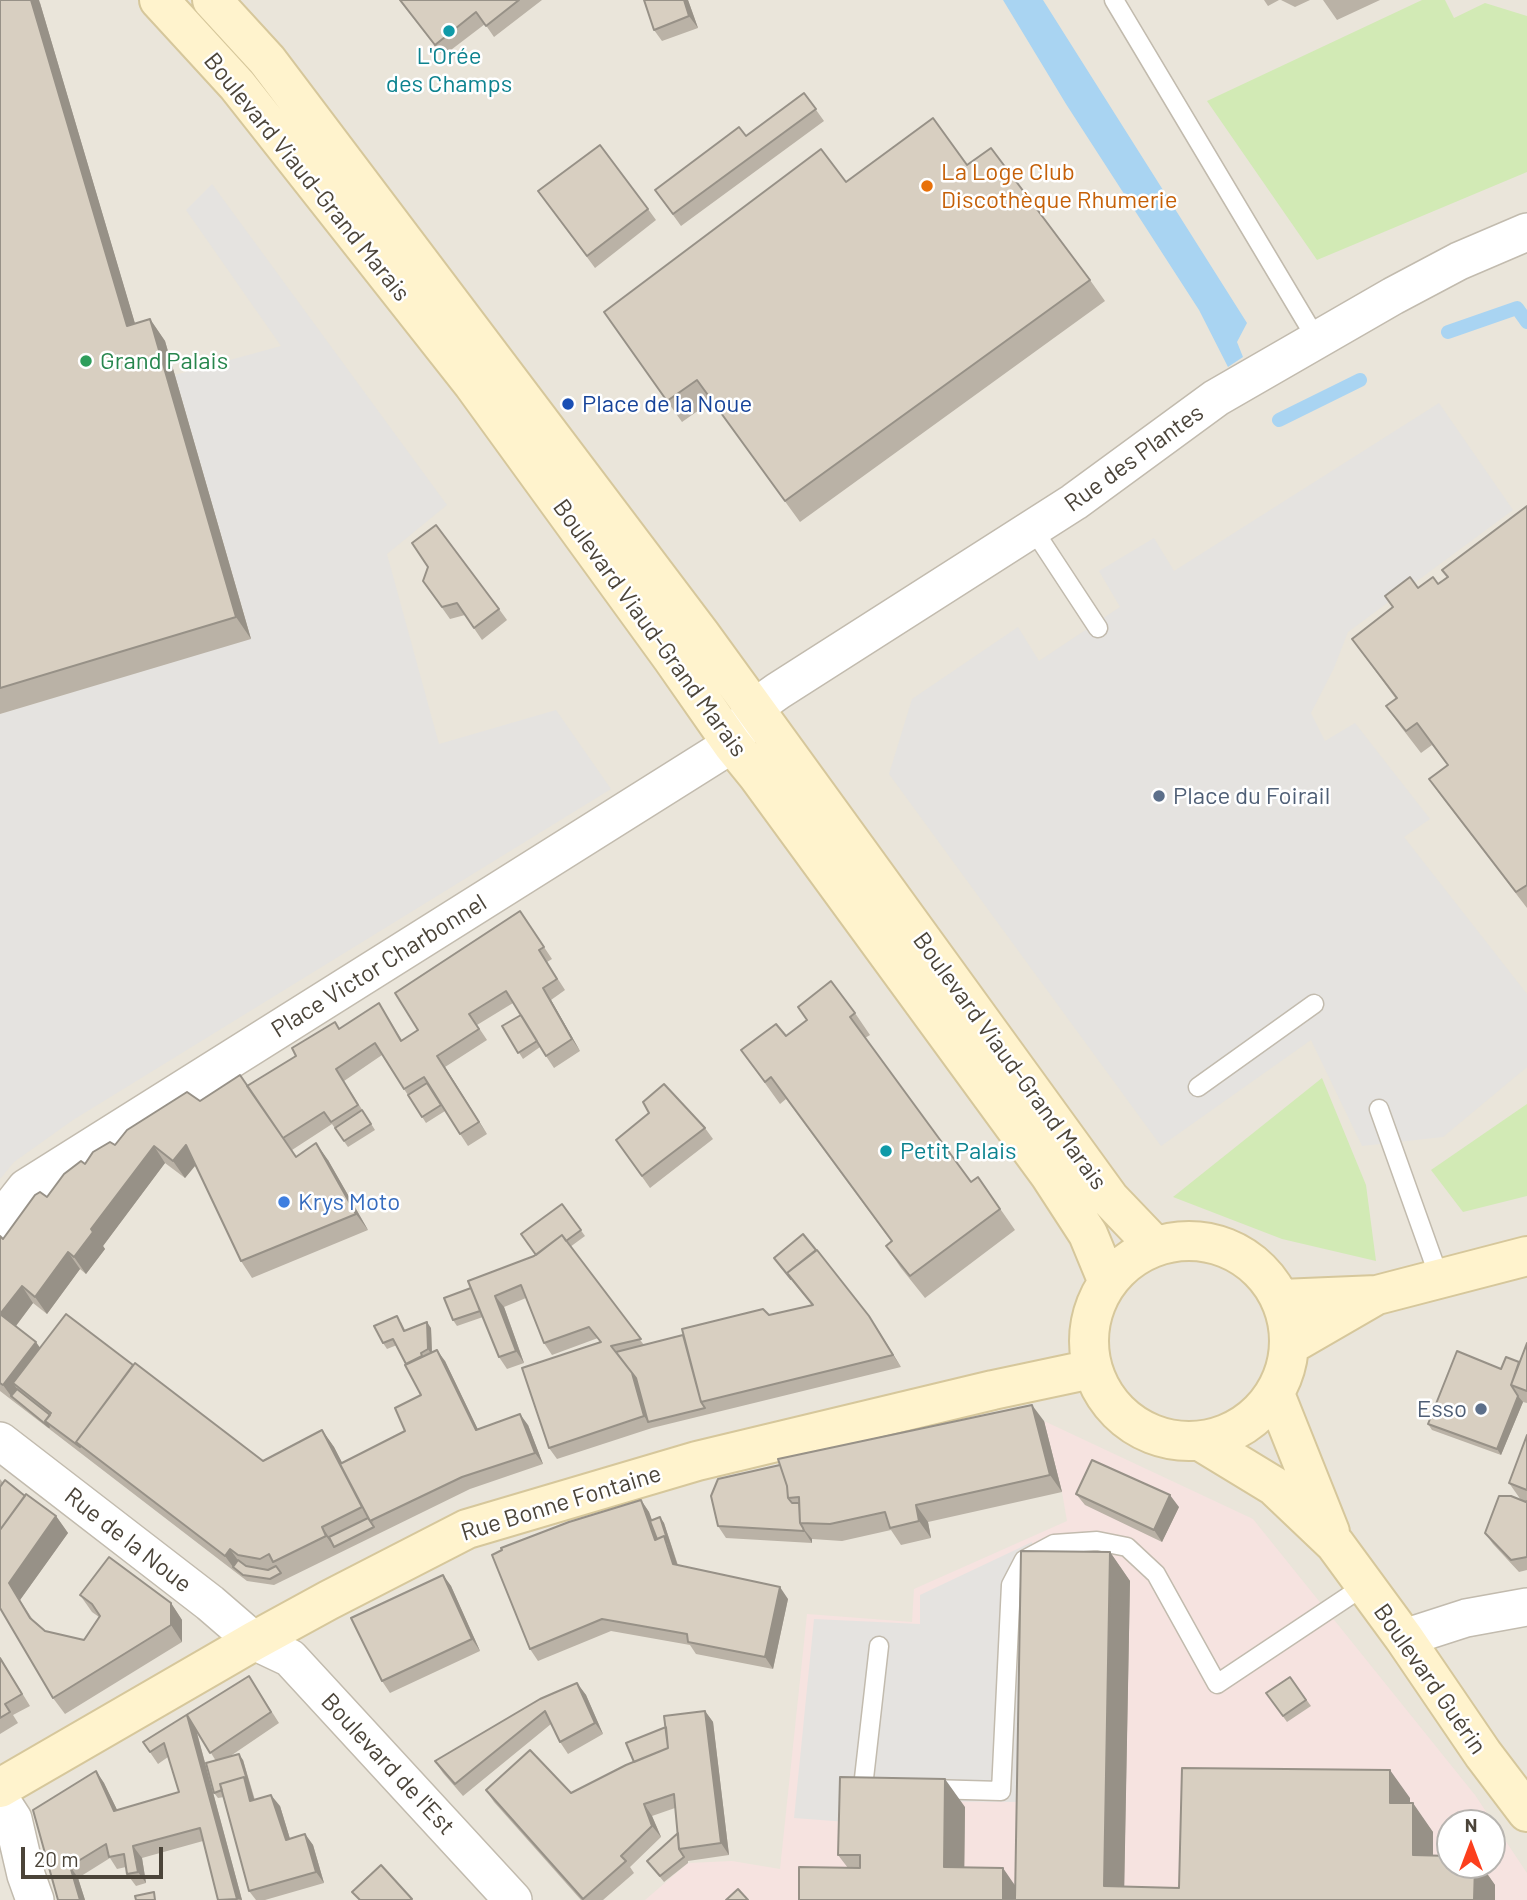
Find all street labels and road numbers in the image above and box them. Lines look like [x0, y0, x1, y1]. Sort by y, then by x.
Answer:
street label: Boulevard Viaud-Grand Marais [198, 47, 416, 307]
street label: Rue des Plantes [1059, 398, 1209, 518]
street label: Boulevard Viaud-Grand Marais [547, 494, 753, 762]
street label: Place Victor Charbonnel [266, 888, 492, 1044]
street label: Boulevard Viaud-Grand Marais [907, 927, 1113, 1195]
street label: Rue Bonne Fontaine [457, 1459, 665, 1547]
street label: Rue de la Noue [59, 1481, 197, 1599]
street label: Boulevard Guérin [1367, 1598, 1493, 1760]
street label: Boulevard de l'Est [315, 1687, 461, 1841]

